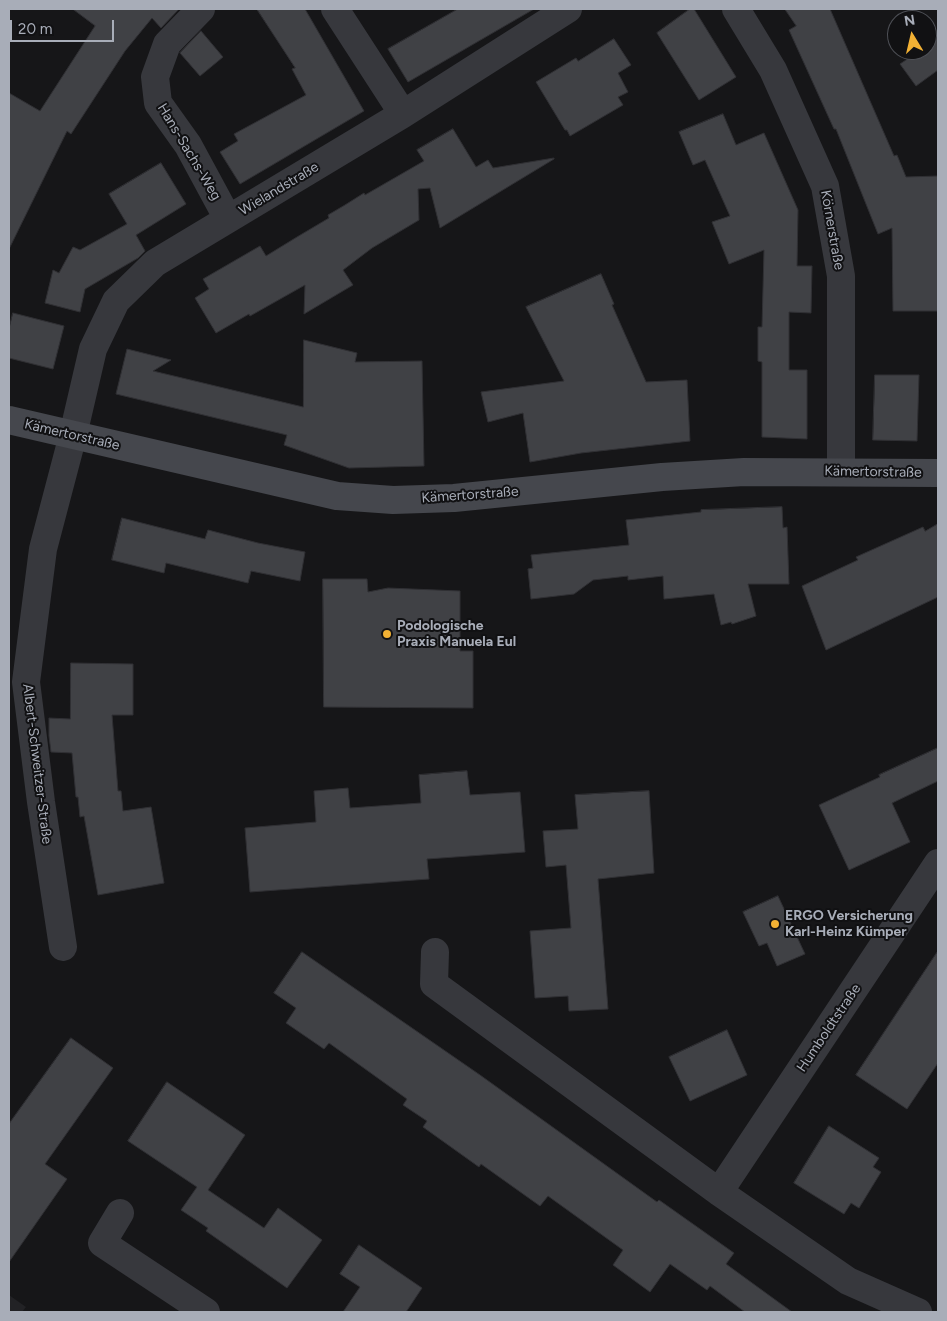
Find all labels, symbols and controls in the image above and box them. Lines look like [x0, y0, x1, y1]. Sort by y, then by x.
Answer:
scale bar [12, 10, 116, 42]
north arrow [887, 10, 937, 60]
text: N [903, 11, 916, 30]
text: 20 m [18, 20, 52, 38]
street label: Hans-Sachs-Weg [153, 101, 225, 203]
street label: Wielandstraße [236, 159, 322, 219]
street label: Körnerstraße [817, 189, 847, 271]
street label: Kämertorstraße [23, 416, 121, 454]
street label: Kämertorstraße [824, 463, 922, 481]
street label: Kämertorstraße [421, 483, 519, 507]
place label: Podologische Praxis Manuela Eul [397, 618, 516, 650]
marker: Podologische Praxis Manuela Eul [381, 628, 393, 640]
street label: Albert-Schweitzer-Straße [19, 683, 55, 845]
place label: ERGO Versicherung Karl-Heinz Kümper [785, 908, 913, 940]
marker: ERGO Versicherung Karl-Heinz Kümper [769, 918, 781, 930]
street label: Humboldtstraße [793, 981, 865, 1075]

